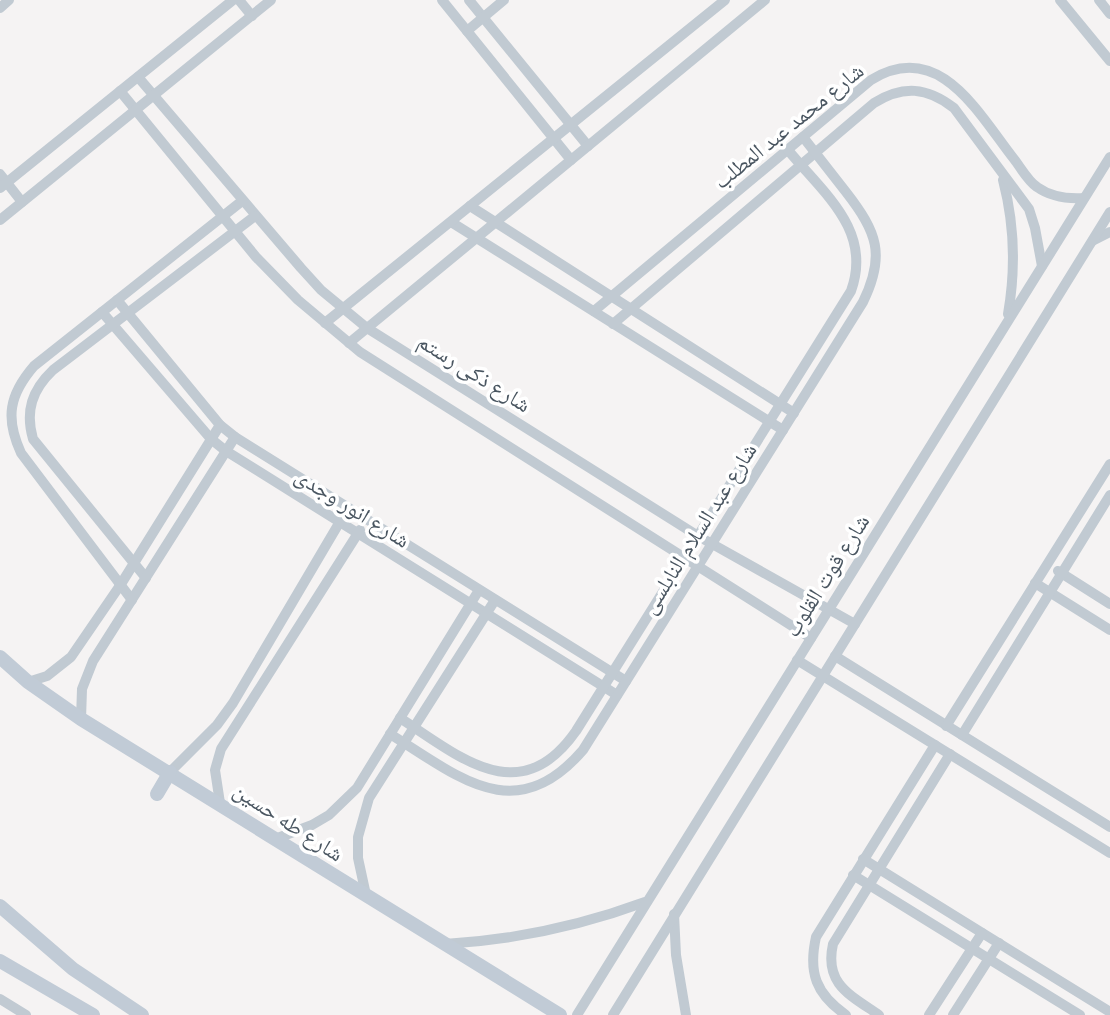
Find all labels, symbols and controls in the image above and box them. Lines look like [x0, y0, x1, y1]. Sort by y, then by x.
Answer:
street label: شارع محمد عبد المطلب [708, 57, 869, 195]
street label: شارع ذكى رستم [413, 328, 536, 419]
street label: شارع عبد السلام النابلسى [635, 438, 763, 620]
street label: شارع انور وجدى [290, 462, 415, 554]
street label: شارع قوت القلوب [778, 509, 875, 642]
street label: شارع طه حسين [228, 776, 349, 867]

